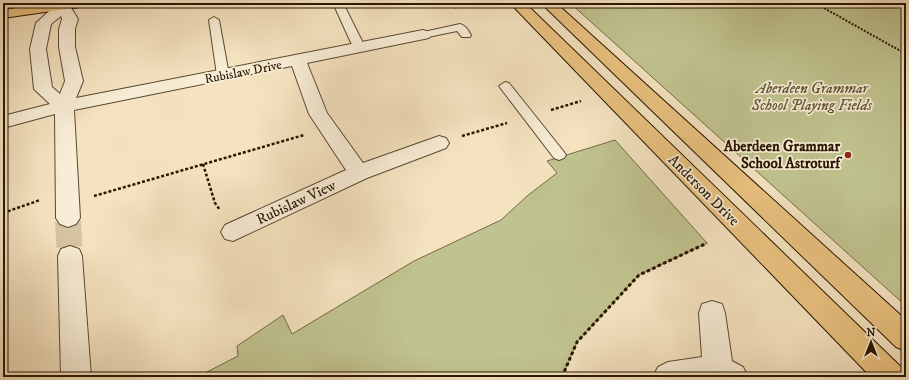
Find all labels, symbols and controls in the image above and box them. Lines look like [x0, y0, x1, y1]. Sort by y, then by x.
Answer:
street label: Rubislaw Drive [203, 57, 283, 87]
park label: Aberdeen Grammar School Playing Fields [751, 79, 873, 115]
place label: Aberdeen Grammar School Astroturf [723, 137, 843, 173]
marker: Aberdeen Grammar School Astroturf [843, 150, 853, 160]
street label: Anderson Drive [664, 151, 743, 230]
street label: Rubislaw View [253, 176, 339, 229]
north arrow [851, 322, 891, 362]
text: N [866, 326, 876, 340]

